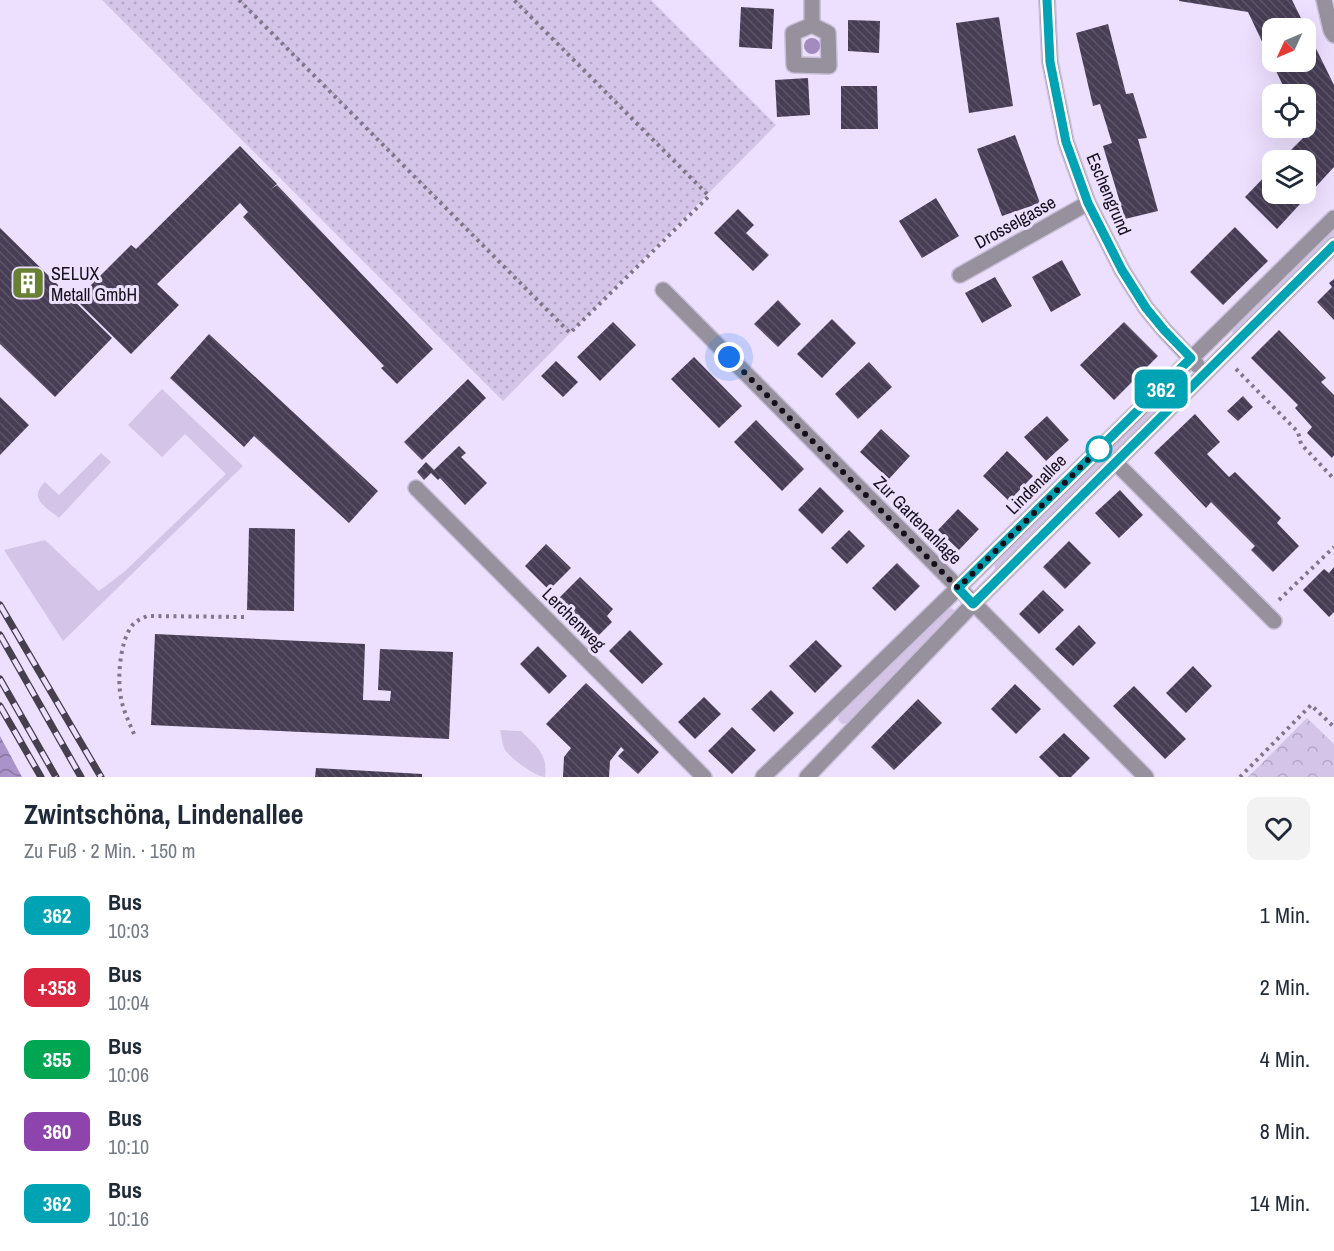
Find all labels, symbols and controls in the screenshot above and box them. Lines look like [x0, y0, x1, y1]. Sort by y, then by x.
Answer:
north arrow [1262, 18, 1316, 72]
map controls [1262, 18, 1316, 204]
button: locate [1262, 84, 1316, 138]
street label: Eschengrund [1080, 149, 1138, 239]
button: layers [1262, 150, 1316, 204]
street label: Drosselgasse [970, 189, 1060, 255]
place label: SELUX Metall GmbH [51, 261, 137, 307]
building icon: SELUX Metall GmbH [10, 265, 46, 301]
your location [714, 342, 744, 372]
line badge: 362 [1126, 370, 1196, 408]
text: 362 [1147, 375, 1175, 404]
unlabelled marker [1086, 436, 1112, 462]
street label: Lindenallee [1000, 448, 1072, 520]
street label: Zur Gartenanlage [868, 470, 968, 570]
street label: Lerchenweg [537, 582, 612, 657]
text: Zwintschöna, Lindenallee [24, 795, 303, 833]
button: heart [1247, 797, 1310, 860]
text: Zu Fuß · 2 Min. · 150 m [24, 837, 195, 864]
text: Bus [108, 887, 142, 917]
text: 1 Min. [1260, 900, 1310, 930]
text: 362 [43, 901, 71, 930]
text: 10:03 [108, 917, 149, 944]
text: Bus [108, 959, 142, 989]
text: 2 Min. [1260, 972, 1310, 1002]
text: +358 [38, 973, 76, 1002]
text: 10:04 [108, 989, 149, 1016]
text: Bus [108, 1031, 142, 1061]
text: 4 Min. [1260, 1044, 1310, 1074]
text: 355 [43, 1045, 71, 1074]
text: 10:06 [108, 1061, 149, 1088]
text: Bus [108, 1103, 142, 1133]
text: 8 Min. [1260, 1116, 1310, 1146]
text: 360 [43, 1117, 71, 1146]
text: 10:10 [108, 1133, 149, 1160]
text: Bus [108, 1175, 142, 1205]
text: 14 Min. [1250, 1188, 1310, 1218]
text: 362 [43, 1189, 71, 1218]
text: 10:16 [108, 1205, 149, 1232]

